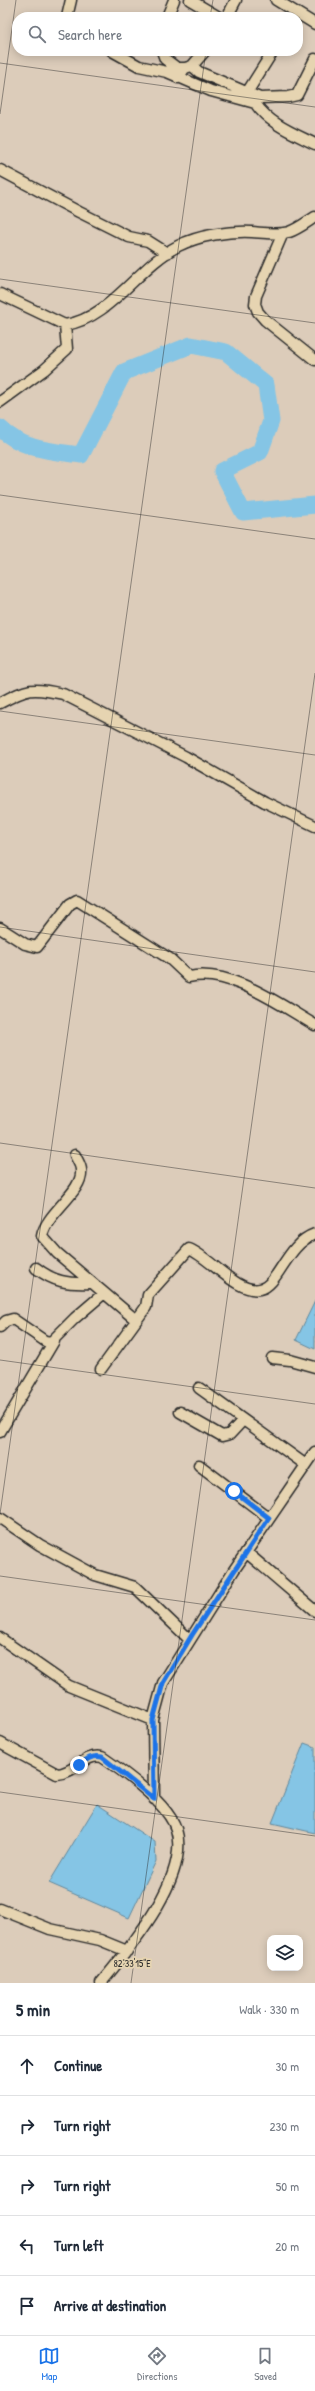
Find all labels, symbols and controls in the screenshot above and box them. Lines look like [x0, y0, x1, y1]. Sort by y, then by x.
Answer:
search box [12, 12, 303, 56]
icon: search [26, 23, 48, 45]
text: Search here [58, 24, 122, 45]
route start [225, 1482, 243, 1500]
route end [70, 1756, 88, 1774]
map controls [267, 1935, 303, 1971]
button: layers [267, 1935, 303, 1971]
text: 82°33'15"E [113, 1957, 151, 1970]
text: 5 min [16, 1998, 50, 2021]
text: Walk · 330 m [239, 2000, 299, 2018]
icon: ahead [16, 2055, 38, 2077]
text: Continue [54, 2055, 102, 2076]
text: 30 m [276, 2057, 299, 2075]
icon: right [16, 2115, 38, 2137]
text: Turn right [54, 2115, 110, 2136]
text: 230 m [269, 2117, 299, 2135]
icon: right [16, 2175, 38, 2197]
text: Turn right [54, 2175, 110, 2196]
text: 50 m [276, 2177, 299, 2195]
icon: left [16, 2235, 38, 2257]
text: Turn left [54, 2235, 104, 2256]
text: 20 m [275, 2237, 299, 2255]
icon: arrive [16, 2295, 38, 2317]
text: Arrive at destination [54, 2295, 166, 2316]
tab: Map [38, 2345, 60, 2383]
tab: Directions [137, 2345, 178, 2383]
tab: Saved [254, 2345, 277, 2383]

